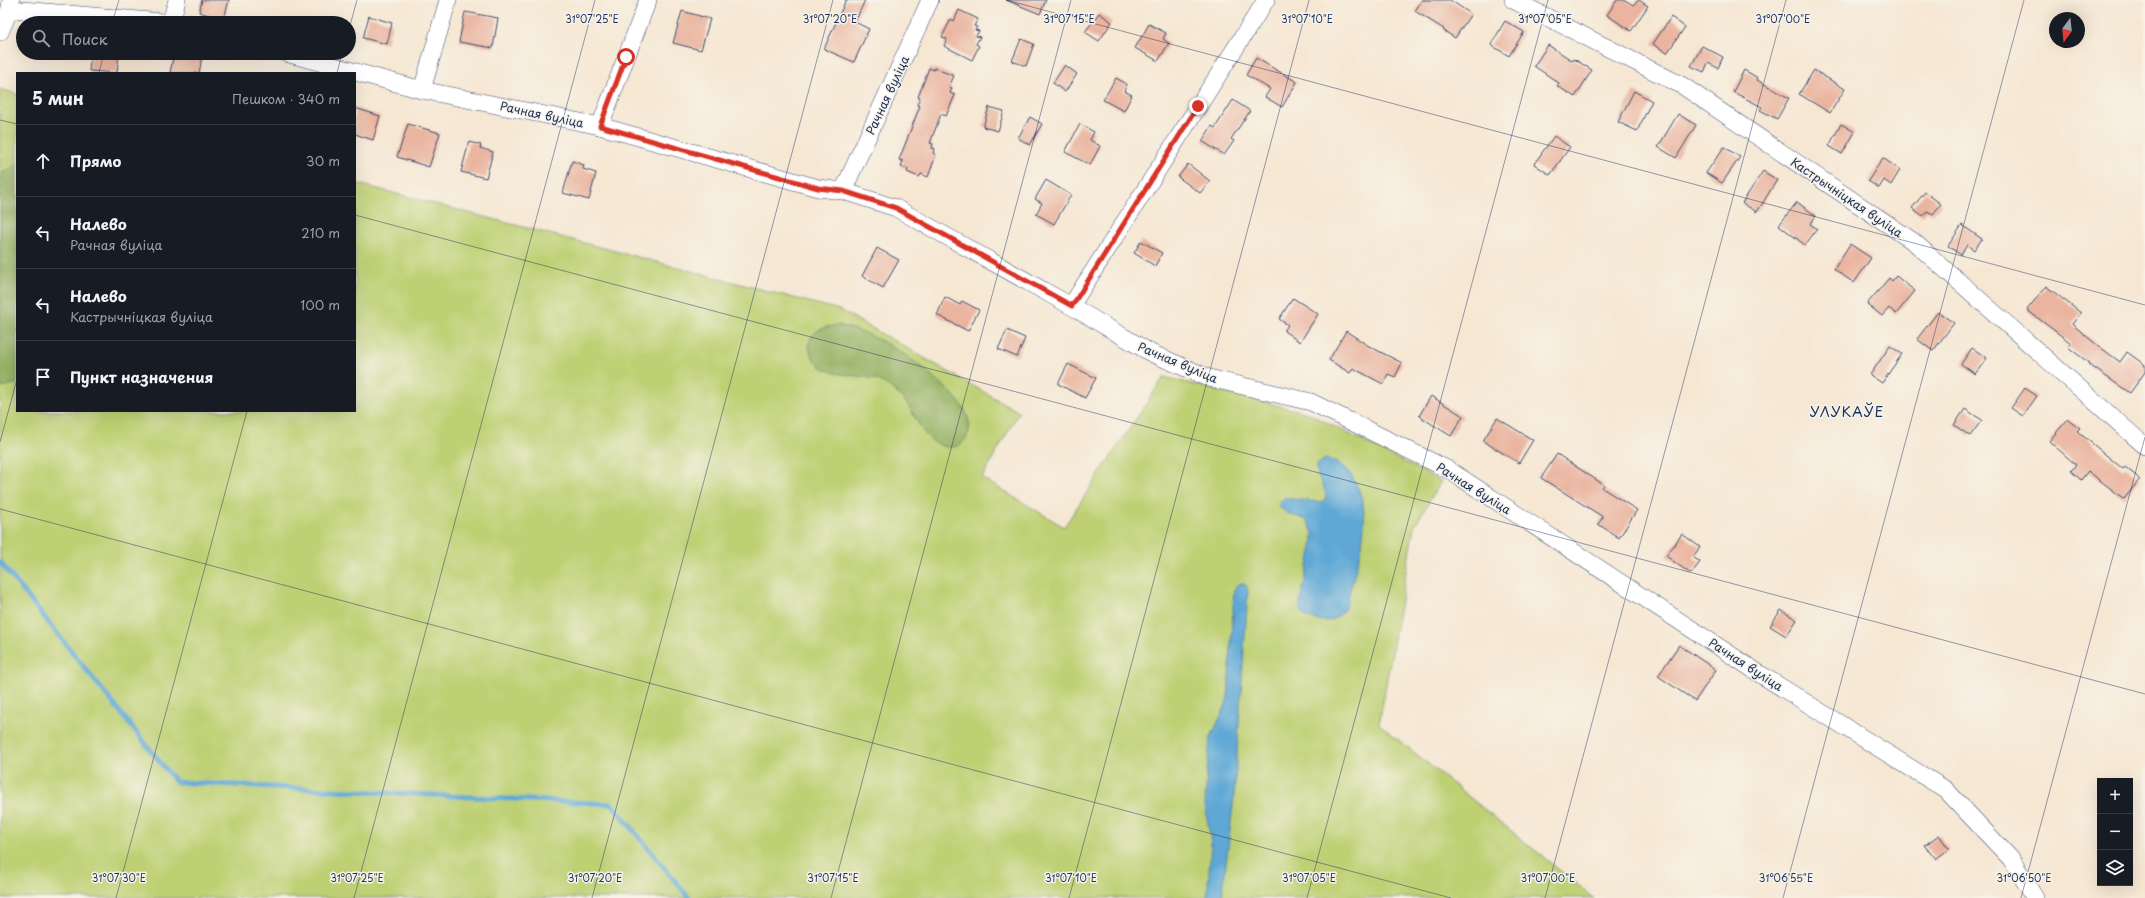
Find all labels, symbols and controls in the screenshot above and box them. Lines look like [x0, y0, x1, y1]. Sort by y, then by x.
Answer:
text: 31°07'25"E [565, 11, 619, 26]
text: 31°07'20"E [803, 11, 857, 26]
text: 31°07'15"E [1043, 11, 1095, 26]
text: 31°07'10"E [1281, 11, 1333, 26]
text: 31°07'05"E [1518, 11, 1572, 26]
text: 31°07'00"E [1756, 11, 1810, 26]
north arrow [2049, 12, 2085, 48]
search box [16, 16, 356, 60]
icon: search [30, 27, 52, 49]
text: Поиск [62, 27, 108, 50]
route start [617, 48, 635, 66]
street label: Рачная вуліца [861, 52, 913, 138]
text: 5 мин [32, 85, 84, 111]
text: Пешком · 340 m [232, 89, 340, 108]
street label: Рачная вуліца [498, 96, 586, 132]
route end [1189, 97, 1207, 115]
text: Прямо [70, 149, 121, 172]
icon: ahead [32, 150, 54, 172]
text: 30 m [306, 151, 340, 170]
street label: Кастрычніцкая вуліца [1787, 153, 1907, 242]
text: Налево [70, 212, 127, 235]
icon: left [32, 222, 54, 244]
text: 210 m [301, 223, 340, 242]
text: Рачная вуліца [70, 235, 163, 254]
text: Налево [70, 284, 127, 307]
icon: left [32, 294, 54, 316]
text: 100 m [300, 295, 340, 314]
text: Кастрычніцкая вуліца [70, 307, 213, 326]
street label: Рачная вуліца [1135, 337, 1221, 387]
text: Пункт назначения [70, 365, 213, 388]
icon: arrive [32, 366, 54, 388]
district label: УЛУКАЎЕ [1810, 401, 1884, 422]
street label: Рачная вуліца [1433, 458, 1516, 519]
street label: Рачная вуліца [1705, 633, 1787, 695]
map controls [2097, 778, 2133, 886]
button: + [2097, 778, 2133, 814]
button: − [2097, 814, 2133, 850]
button: layers [2097, 850, 2133, 886]
text: 31°07'30"E [92, 870, 146, 885]
text: 31°07'25"E [330, 870, 384, 885]
text: 31°07'20"E [568, 870, 622, 885]
text: 31°07'15"E [807, 870, 859, 885]
text: 31°07'10"E [1045, 870, 1097, 885]
text: 31°07'05"E [1282, 870, 1336, 885]
text: 31°07'00"E [1521, 870, 1575, 885]
text: 31°06'55"E [1759, 870, 1813, 885]
text: 31°06'50"E [1996, 870, 2052, 885]

